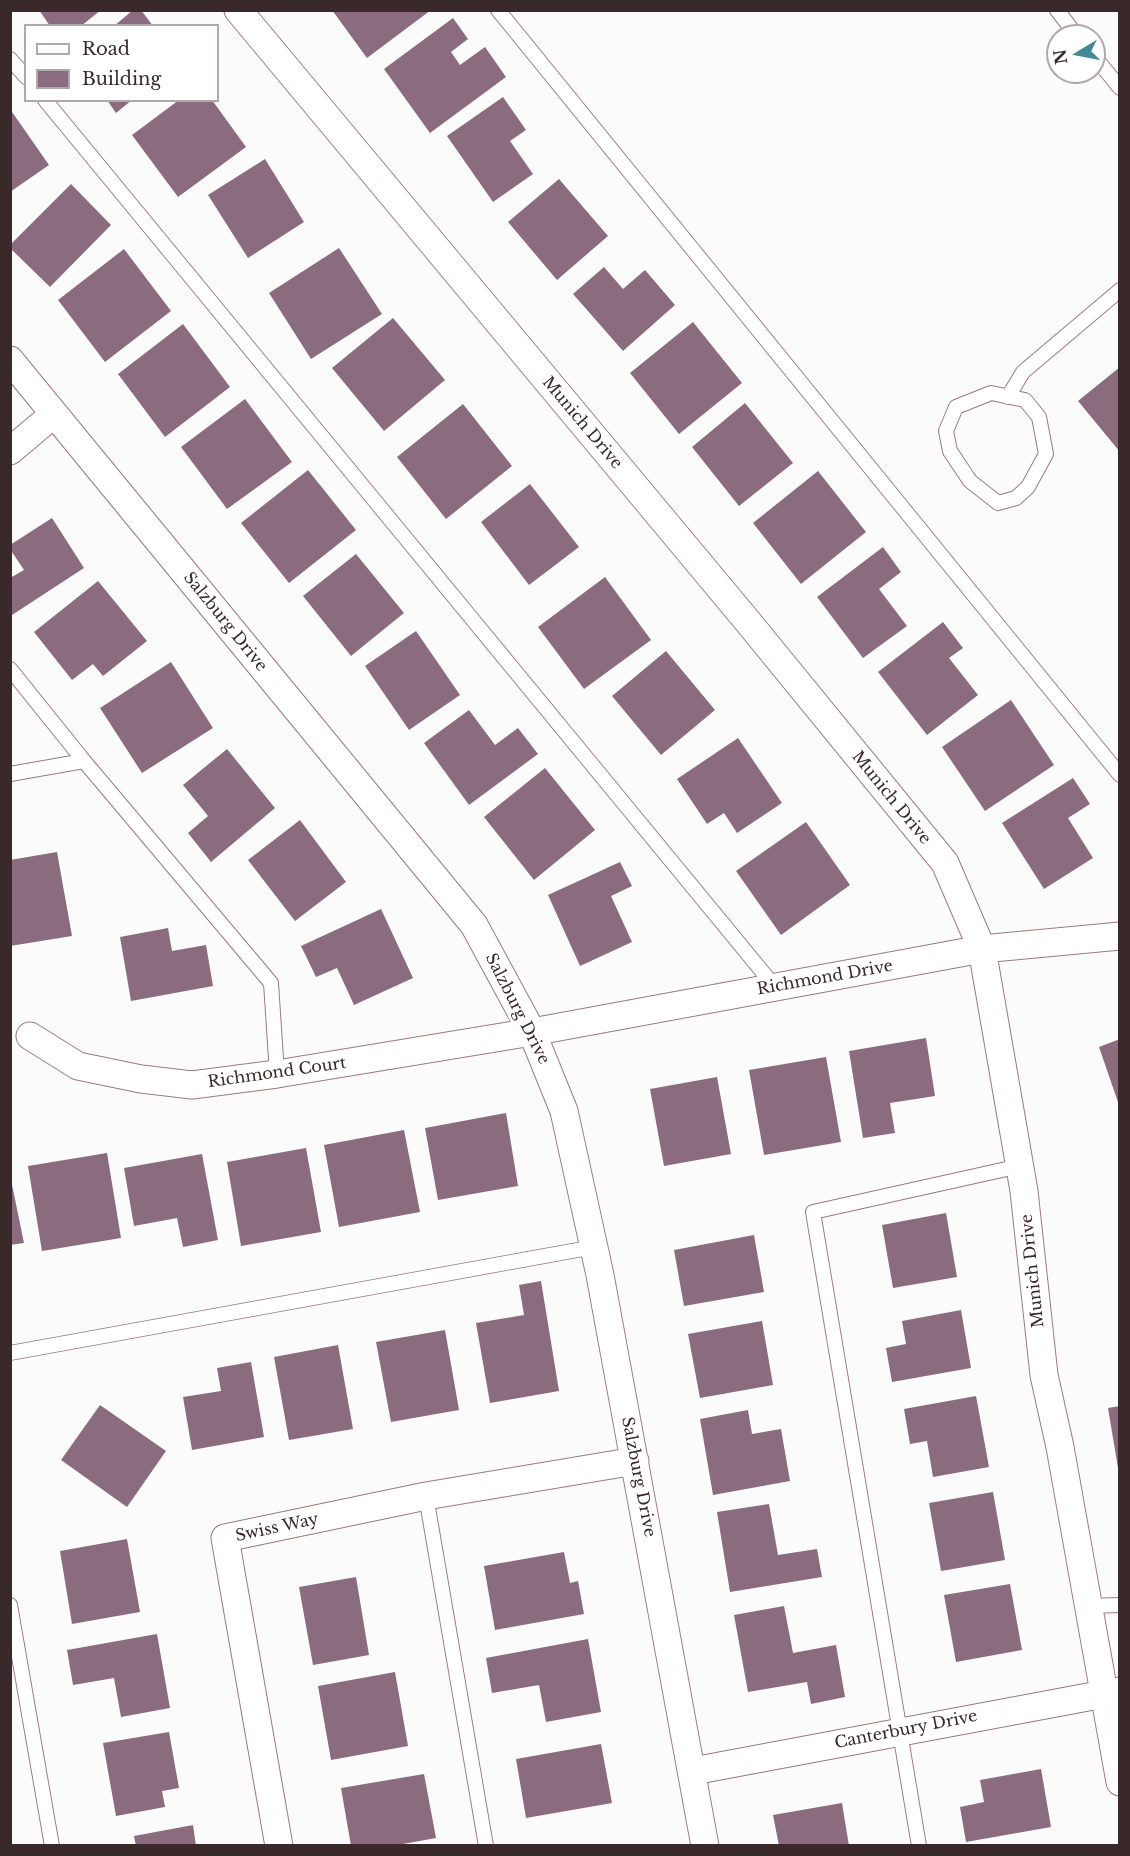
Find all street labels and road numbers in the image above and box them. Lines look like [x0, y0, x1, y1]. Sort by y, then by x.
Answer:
street label: Munich Drive [538, 373, 626, 473]
street label: Salzburg Drive [179, 569, 271, 675]
street label: Munich Drive [848, 748, 934, 848]
street label: Salzburg Drive [481, 950, 553, 1068]
street label: Richmond Drive [756, 957, 894, 999]
street label: Richmond Court [207, 1054, 347, 1092]
street label: Munich Drive [1017, 1213, 1049, 1329]
street label: Salzburg Drive [617, 1415, 659, 1539]
street label: Swiss Way [234, 1510, 320, 1546]
street label: Canterbury Drive [833, 1707, 979, 1753]

